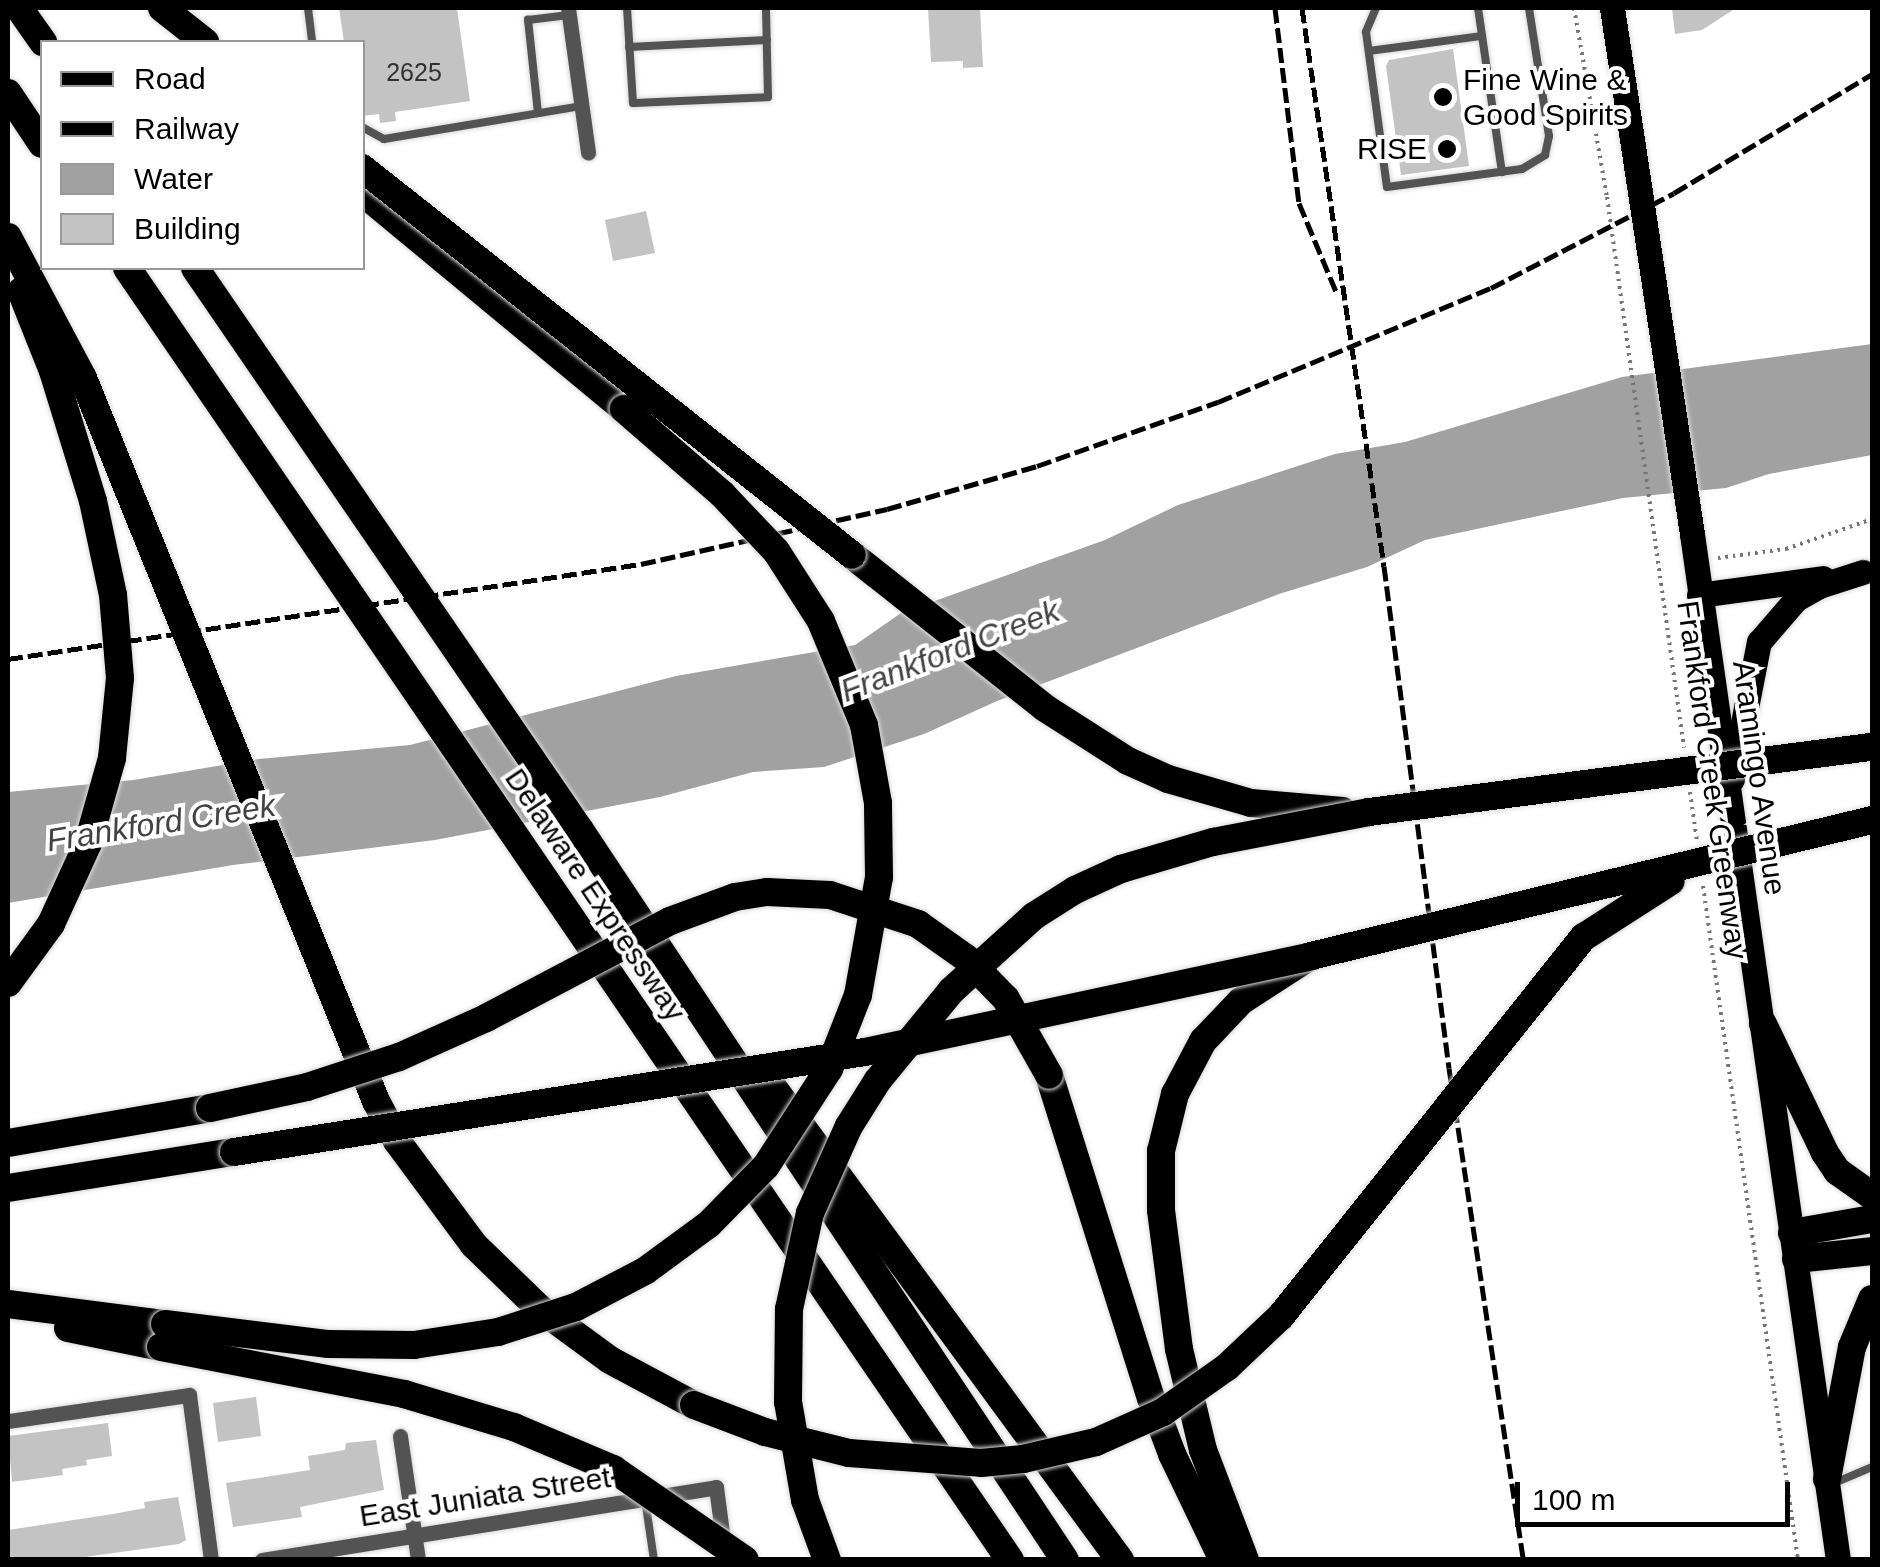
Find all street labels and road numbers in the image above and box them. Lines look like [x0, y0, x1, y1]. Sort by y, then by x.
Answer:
street label: Frankford Creek Greenway [1669, 598, 1755, 962]
street label: Aramingo Avenue [1725, 658, 1793, 898]
street label: Delaware Expressway [497, 762, 693, 1028]
street label: East Juniata Street [357, 1459, 613, 1535]

